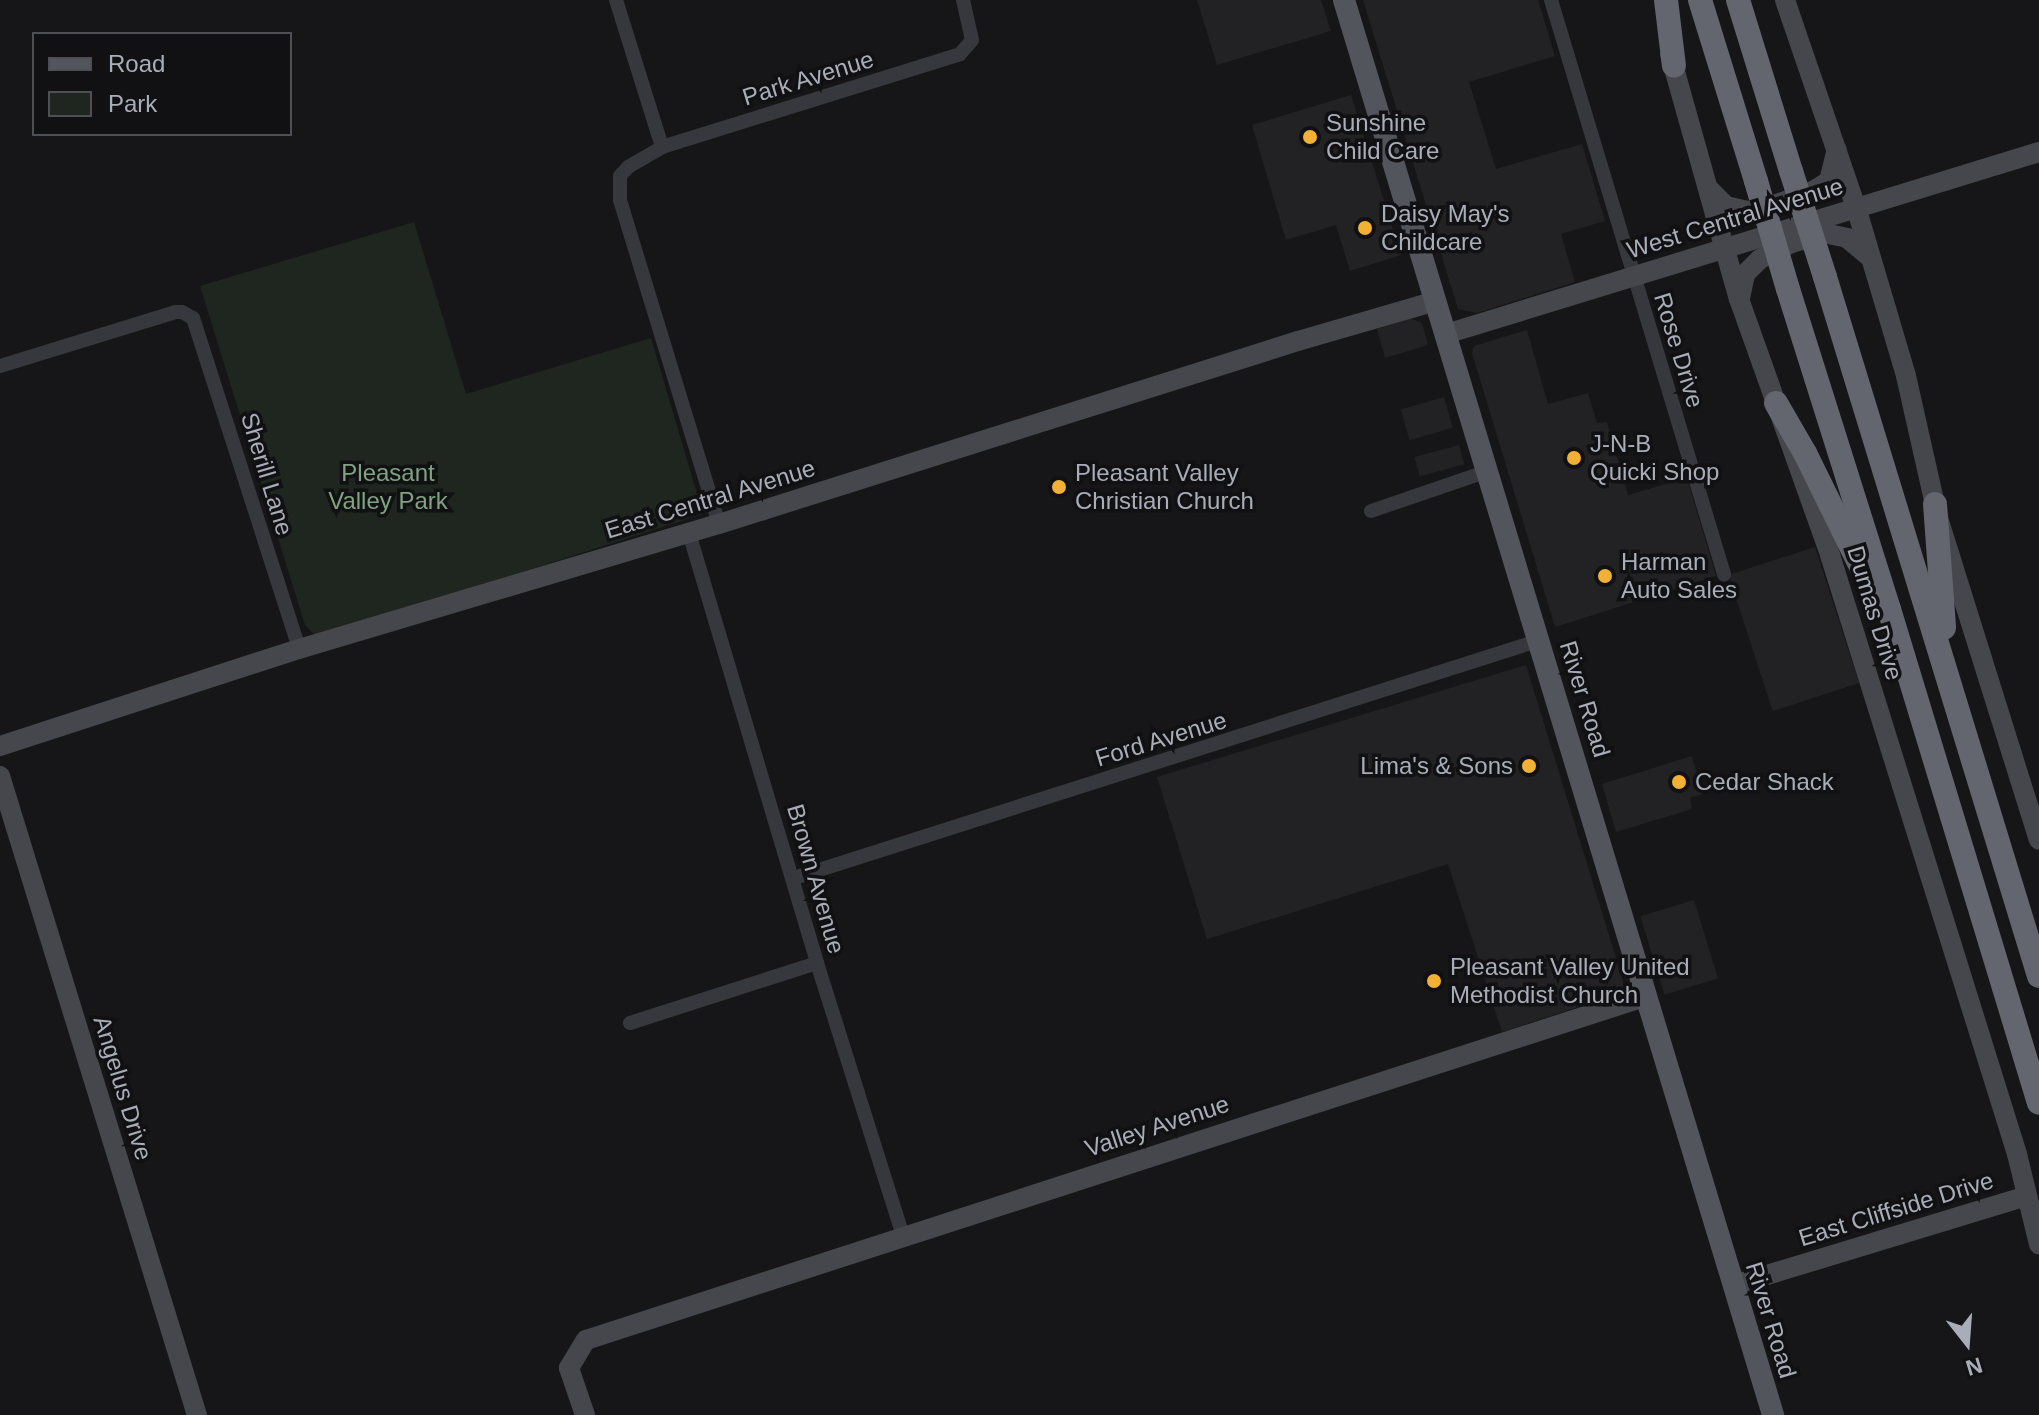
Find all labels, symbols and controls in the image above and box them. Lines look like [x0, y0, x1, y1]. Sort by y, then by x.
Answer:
legend [32, 32, 292, 136]
street label: Park Avenue [738, 44, 878, 112]
text: Road [108, 50, 165, 77]
text: Park [108, 90, 157, 117]
place label: Sunshine Child Care [1326, 109, 1439, 165]
marker: Sunshine Child Care [1301, 128, 1319, 146]
street label: West Central Avenue [1623, 171, 1847, 265]
place label: Daisy May's Childcare [1381, 200, 1510, 256]
marker: Daisy May's Childcare [1356, 219, 1374, 237]
street label: Rose Drive [1648, 289, 1710, 411]
street label: Sherill Lane [235, 409, 299, 539]
place label: J-N-B Quicki Shop [1590, 430, 1719, 486]
marker: J-N-B Quicki Shop [1565, 449, 1583, 467]
street label: East Central Avenue [601, 453, 819, 545]
park label: Pleasant Valley Park [328, 459, 448, 515]
place label: Pleasant Valley Christian Church [1075, 459, 1254, 515]
marker: Pleasant Valley Christian Church [1050, 478, 1068, 496]
street label: Dumas Drive [1841, 542, 1909, 684]
place label: Harman Auto Sales [1621, 548, 1737, 604]
marker: Harman Auto Sales [1596, 567, 1614, 585]
street label: River Road [1554, 637, 1616, 761]
street label: Ford Avenue [1091, 705, 1231, 773]
place label: Lima's & Sons [1360, 752, 1513, 780]
marker: Lima's & Sons [1520, 757, 1538, 775]
place label: Cedar Shack [1695, 768, 1834, 796]
marker: Cedar Shack [1670, 773, 1688, 791]
street label: Brown Avenue [781, 800, 851, 958]
place label: Pleasant Valley United Methodist Church [1450, 953, 1690, 1009]
marker: Pleasant Valley United Methodist Church [1425, 972, 1443, 990]
street label: Angelus Drive [87, 1012, 159, 1164]
street label: Valley Avenue [1081, 1089, 1233, 1163]
street label: East Cliffside Drive [1795, 1166, 1997, 1252]
street label: River Road [1740, 1258, 1802, 1382]
north arrow [1927, 1303, 2007, 1383]
text: N [1963, 1352, 1985, 1381]

